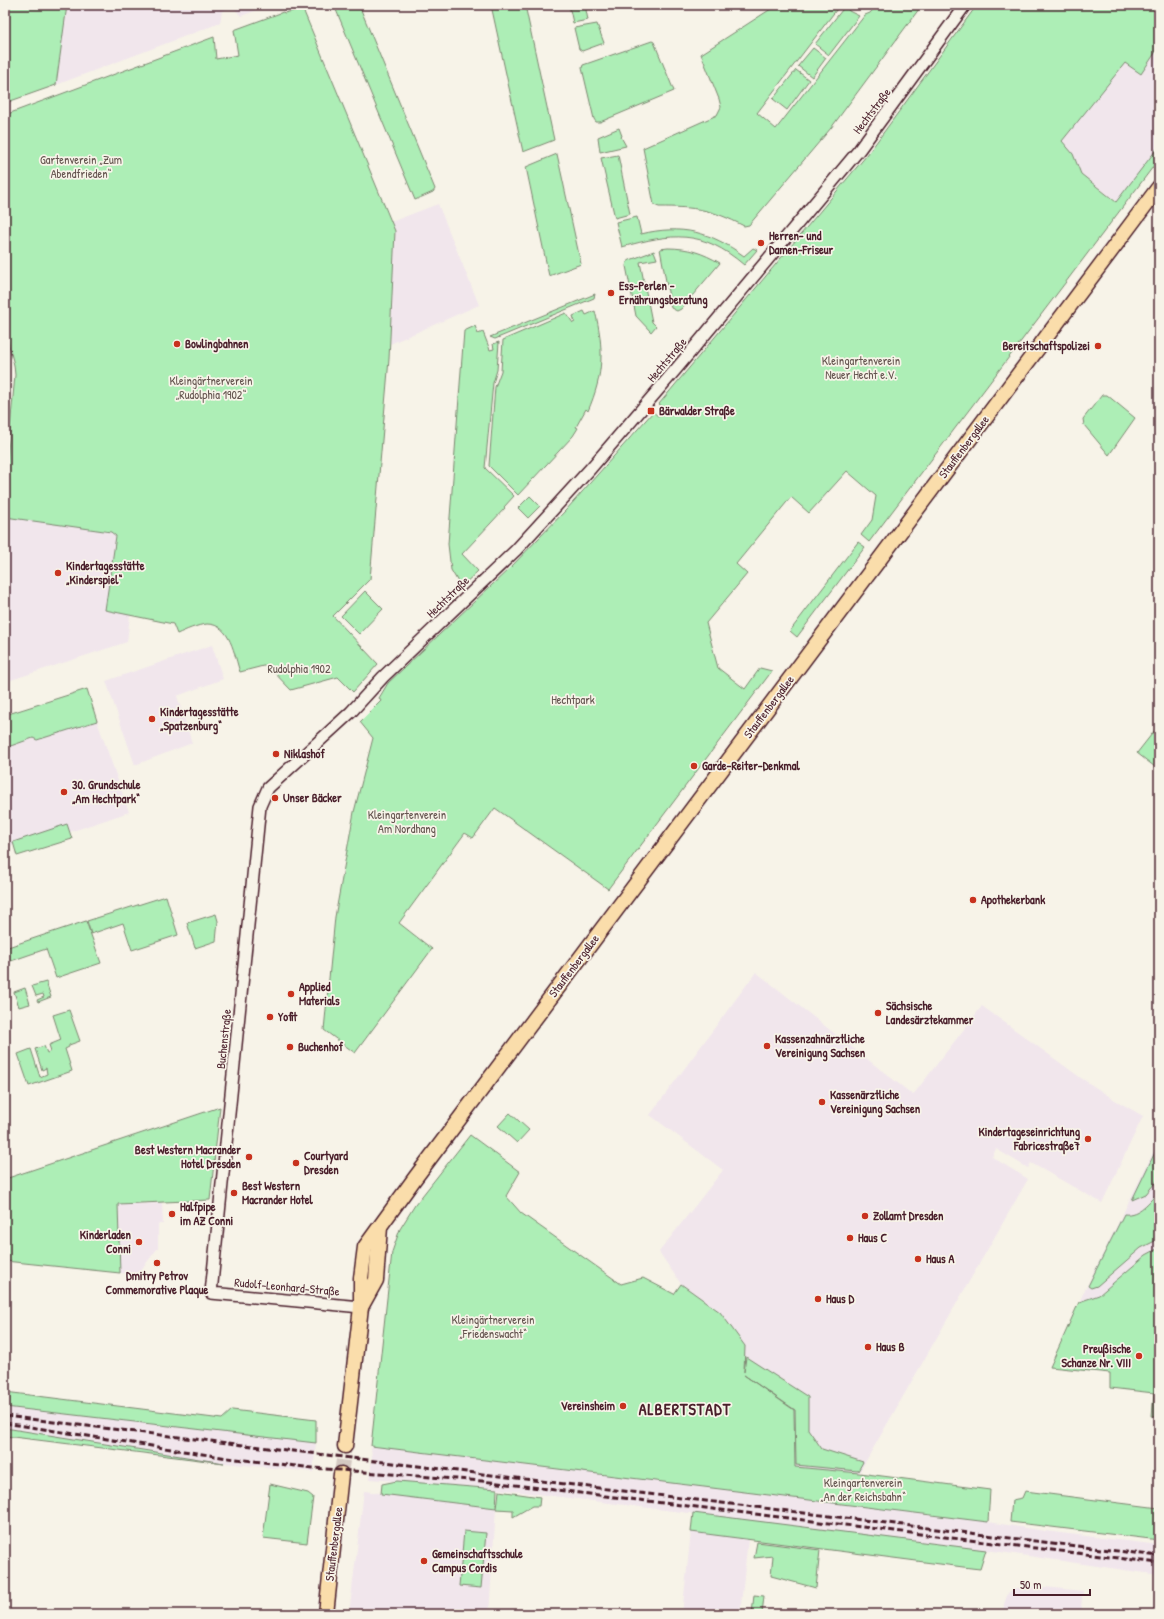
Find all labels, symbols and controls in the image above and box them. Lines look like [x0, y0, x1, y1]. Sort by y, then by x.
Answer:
street label: Hechtstraße [849, 84, 895, 137]
park label: Gartenverein „Zum Abendfrieden“ [40, 151, 122, 182]
place label: Herren- und Damen-Friseur [769, 227, 834, 258]
marker: Herren- und Damen-Friseur [756, 238, 766, 248]
place label: Ess-Perlen - Ernährungsberatung [619, 277, 708, 309]
marker: Ess-Perlen - Ernährungsberatung [606, 288, 616, 298]
street label: Hechtstraße [643, 334, 690, 386]
place label: Bowlingbahnen [185, 335, 249, 353]
place label: Bereitschaftspolizei [1002, 337, 1090, 355]
marker: Bowlingbahnen [172, 339, 182, 349]
marker: Bereitschaftspolizei [1093, 341, 1103, 351]
park label: Kleingartenverein Neuer Hecht e.V. [822, 352, 900, 383]
park label: Kleingärtnerverein „Rudolphia 1902“ [169, 372, 253, 403]
place label: Bärwalder Straße [659, 402, 735, 420]
marker: Bärwalder Straße [646, 406, 656, 416]
street label: Stauffenbergallee [934, 412, 993, 482]
place label: Kindertagesstätte „Kinderspiel“ [66, 557, 145, 589]
marker: Kindertagesstätte „Kinderspiel“ [53, 568, 63, 578]
street label: Hechtstraße [423, 572, 473, 621]
park label: Rudolphia 1902 [267, 660, 331, 677]
street label: Stauffenbergallee [739, 672, 798, 742]
park label: Hechtpark [551, 691, 595, 708]
place label: Kindertagesstätte „Spatzenburg“ [160, 703, 239, 735]
marker: Kindertagesstätte „Spatzenburg“ [147, 714, 157, 724]
place label: Niklashof [284, 745, 325, 762]
marker: Niklashof [271, 749, 281, 759]
place label: Garde-Reiter-Denkmal [702, 757, 800, 774]
marker: Garde-Reiter-Denkmal [689, 761, 699, 771]
place label: 30. Grundschule „Am Hechtpark“ [72, 776, 141, 808]
marker: 30. Grundschule „Am Hechtpark“ [59, 787, 69, 797]
place label: Unser Bäcker [283, 789, 342, 806]
marker: Unser Bäcker [270, 793, 280, 803]
park label: Kleingartenverein Am Nordhang [368, 806, 446, 837]
place label: Apothekerbank [981, 891, 1045, 909]
marker: Apothekerbank [968, 895, 978, 905]
street label: Stauffenbergallee [544, 931, 603, 1001]
place label: Applied Materials [299, 978, 340, 1009]
marker: Applied Materials [286, 989, 296, 999]
place label: Sächsische Landesärztekammer [886, 997, 974, 1028]
street label: Buchenstraße [212, 1008, 235, 1070]
place label: Yofit [277, 1008, 298, 1025]
marker: Sächsische Landesärztekammer [873, 1008, 883, 1018]
marker: Yofit [265, 1012, 275, 1022]
place label: Kassenzahnärztliche Vereinigung Sachsen [775, 1030, 866, 1062]
place label: Buchenhof [298, 1038, 344, 1055]
marker: Kassenzahnärztliche Vereinigung Sachsen [762, 1041, 772, 1051]
marker: Buchenhof [285, 1042, 295, 1052]
place label: Kassenärztliche Vereinigung Sachsen [830, 1086, 921, 1118]
marker: Kassenärztliche Vereinigung Sachsen [817, 1097, 827, 1107]
place label: Kindertageseinrichtung Fabricestraße7 [978, 1123, 1081, 1155]
marker: Kindertageseinrichtung Fabricestraße7 [1083, 1134, 1093, 1144]
place label: Best Western Macrander Hotel Dresden [135, 1141, 242, 1172]
place label: Courtyard Dresden [304, 1147, 348, 1178]
marker: Best Western Macrander Hotel Dresden [244, 1152, 254, 1162]
marker: Courtyard Dresden [291, 1158, 301, 1168]
place label: Best Western Macrander Hotel [242, 1177, 313, 1208]
marker: Best Western Macrander Hotel [229, 1188, 239, 1198]
place label: Halfpipe im AZ Conni [180, 1198, 234, 1229]
place label: Zollamt Dresden [873, 1207, 944, 1224]
marker: Halfpipe im AZ Conni [167, 1209, 177, 1219]
marker: Zollamt Dresden [860, 1211, 870, 1221]
place label: Kinderladen Conni [80, 1226, 132, 1257]
place label: Haus C [858, 1229, 888, 1246]
marker: Haus C [845, 1233, 855, 1243]
marker: Kinderladen Conni [134, 1237, 144, 1247]
place label: Haus A [926, 1250, 955, 1267]
marker: Haus A [913, 1254, 923, 1264]
marker: Dmitry Petrov Commemorative Plaque [152, 1258, 162, 1268]
place label: Dmitry Petrov Commemorative Plaque [106, 1267, 209, 1299]
street label: Rudolf-Leonhard-Straße [234, 1273, 341, 1300]
place label: Haus D [826, 1290, 855, 1307]
marker: Haus D [813, 1294, 823, 1304]
park label: Kleingärtnerverein „Friedenswacht“ [451, 1311, 535, 1342]
place label: Haus B [876, 1338, 905, 1355]
place label: Preußische Schanze Nr. VIII [1061, 1340, 1131, 1371]
marker: Haus B [863, 1342, 873, 1352]
marker: Preußische Schanze Nr. VIII [1134, 1351, 1144, 1361]
place label: Vereinsheim [561, 1397, 615, 1414]
district label: ALBERTSTADT [639, 1398, 731, 1420]
marker: Vereinsheim [618, 1401, 628, 1411]
park label: Kleingartenverein „An der Reichsbahn“ [820, 1474, 906, 1505]
street label: Stauffenbergallee [321, 1506, 347, 1582]
place label: Gemeinschaftsschule Campus Cordis [432, 1545, 523, 1577]
marker: Gemeinschaftsschule Campus Cordis [419, 1556, 429, 1566]
scale bar [1014, 1571, 1090, 1597]
text: 50 m [1020, 1576, 1041, 1593]

